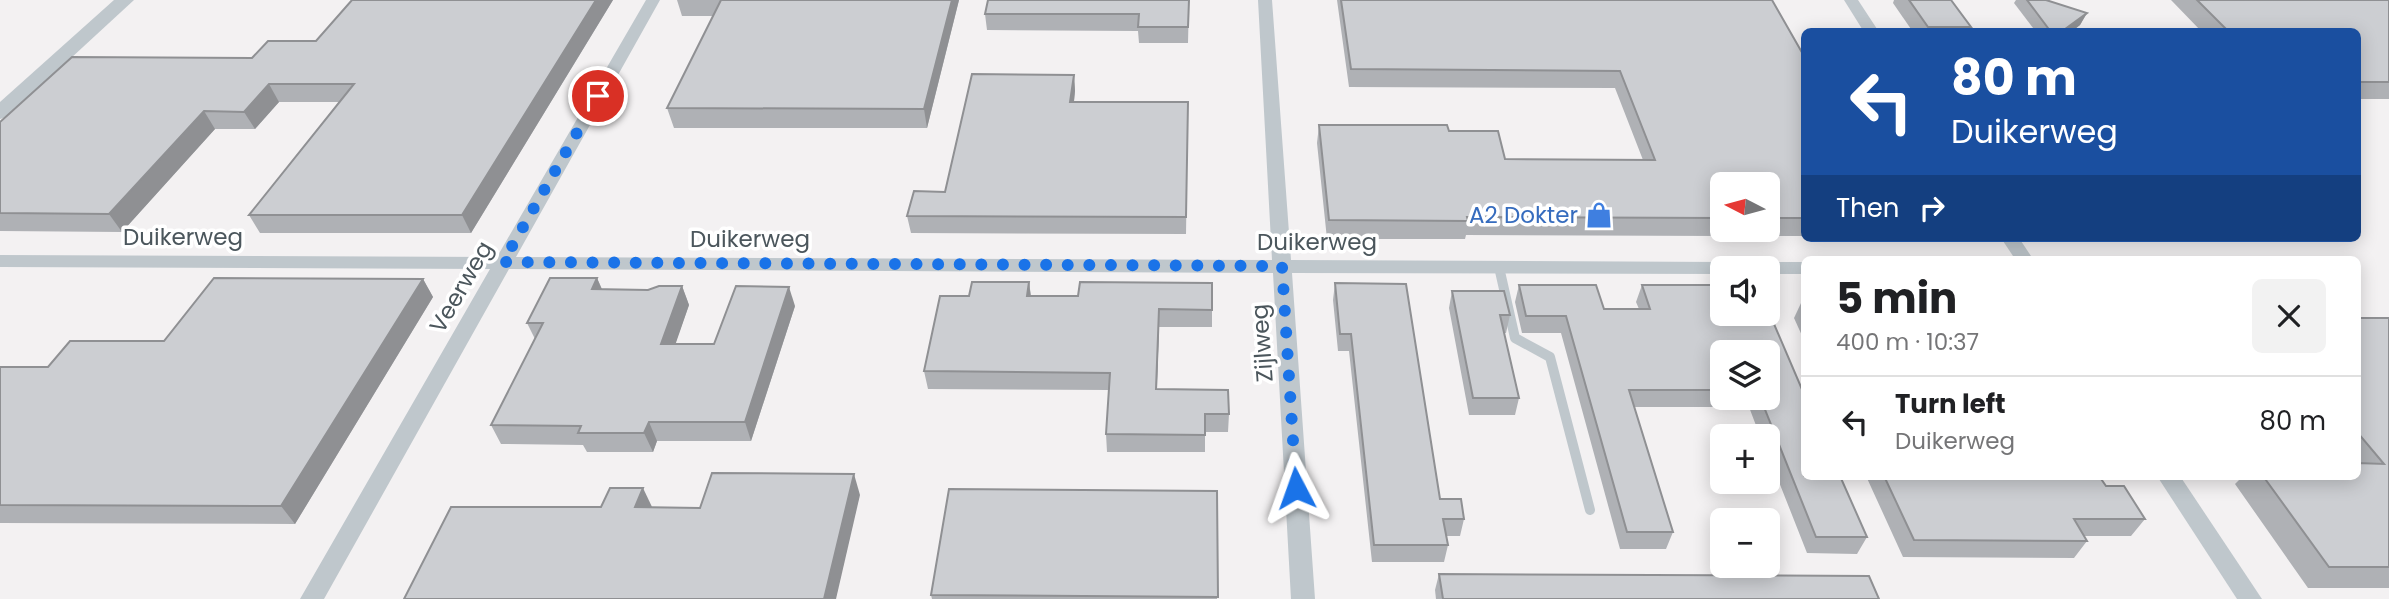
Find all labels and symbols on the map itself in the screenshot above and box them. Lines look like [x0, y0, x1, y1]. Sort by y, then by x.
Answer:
pin [568, 66, 628, 126]
north arrow [1710, 172, 1780, 242]
place label: A2 Dokter [1469, 199, 1578, 231]
shop icon: A2 Dokter [1584, 200, 1614, 230]
street label: Duikerweg [123, 221, 243, 253]
street label: Duikerweg [690, 223, 810, 255]
street label: Duikerweg [1257, 226, 1377, 258]
street label: Veerweg [422, 235, 500, 339]
street label: Zijlweg [1243, 303, 1281, 383]
position arrow [1259, 451, 1333, 525]

